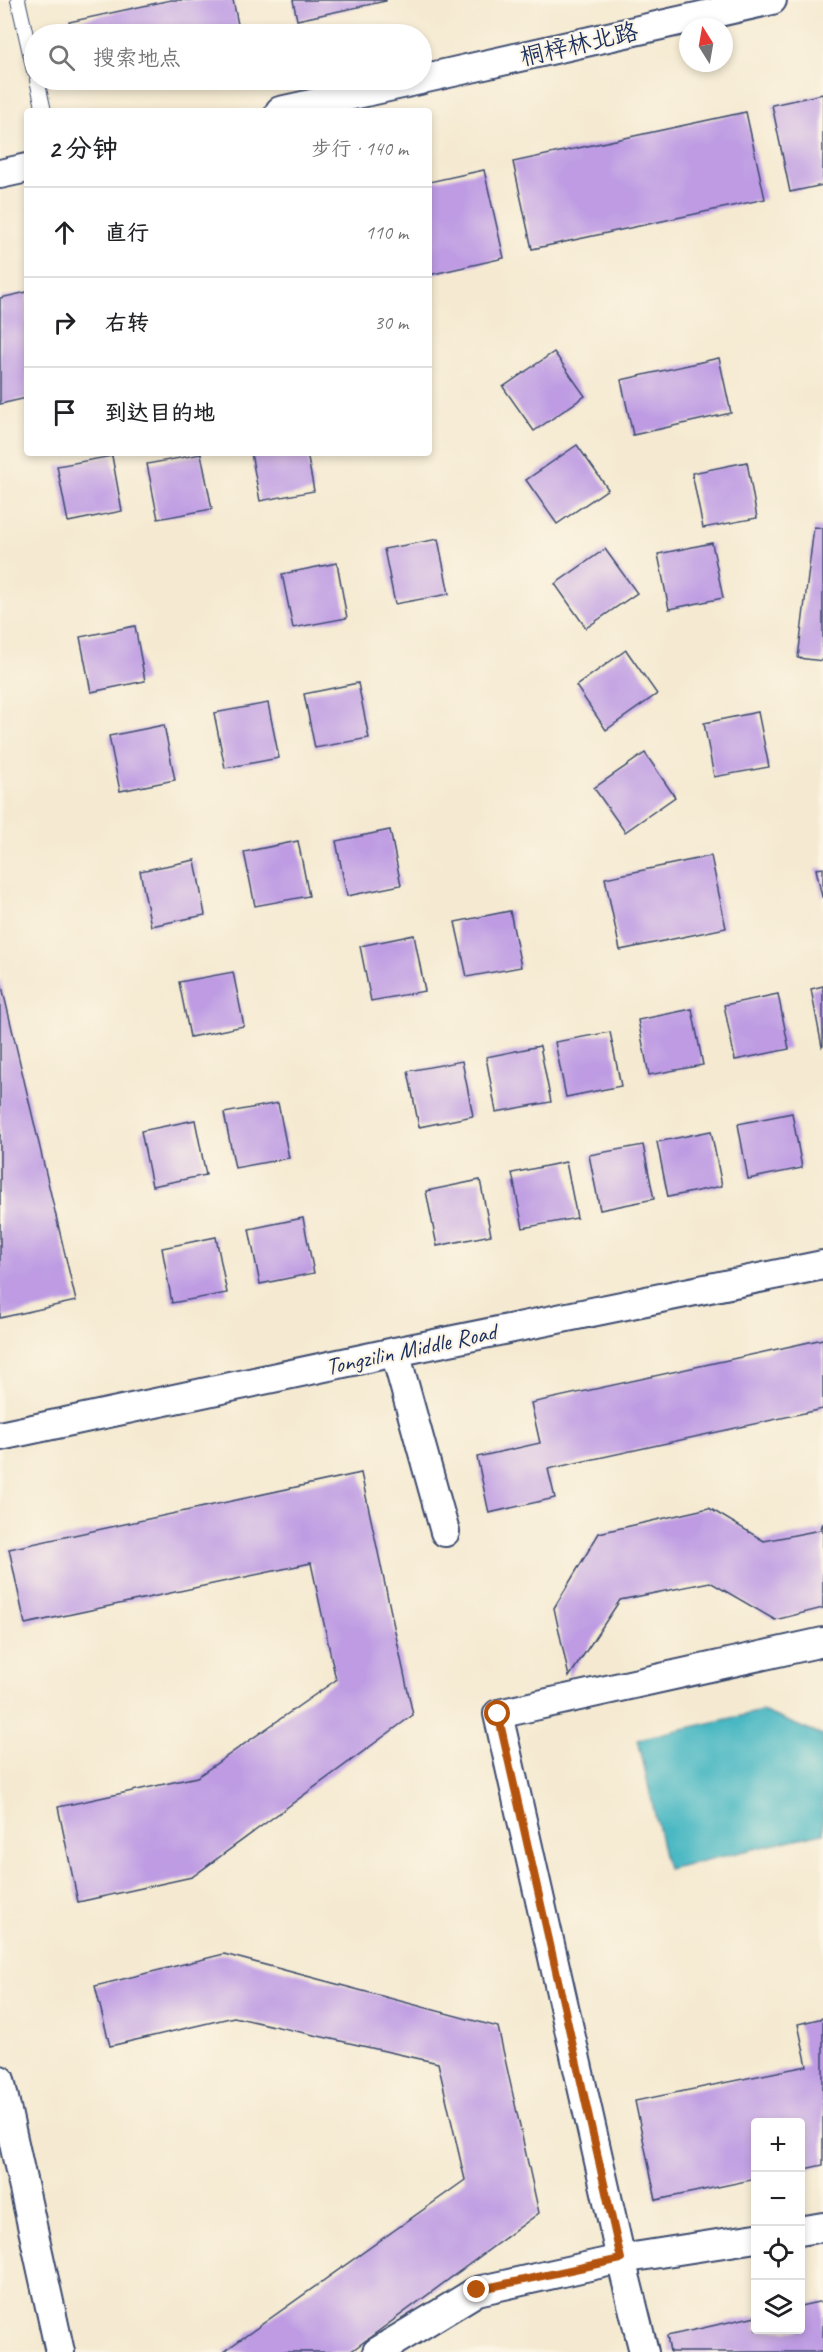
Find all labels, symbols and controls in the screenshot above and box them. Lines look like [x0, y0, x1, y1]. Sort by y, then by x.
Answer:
street label: 桐梓林北路 [517, 16, 641, 72]
north arrow [679, 18, 733, 72]
search box [24, 24, 432, 90]
icon: search [45, 41, 78, 74]
text: 搜索地点 [93, 44, 181, 72]
text: 2 分钟 [48, 132, 118, 165]
text: 步行 · 140 m [312, 136, 408, 161]
icon: ahead [48, 216, 81, 249]
text: 直行 [105, 219, 149, 247]
text: 110 m [365, 220, 408, 245]
icon: right [48, 306, 81, 339]
text: 右转 [105, 309, 149, 337]
text: 30 m [374, 310, 408, 335]
icon: arrive [48, 396, 81, 429]
text: 到达目的地 [105, 399, 215, 427]
street label: Tongzilin Middle Road [323, 1316, 502, 1382]
route start [484, 1700, 510, 1726]
map controls [751, 2118, 805, 2334]
button: + [751, 2118, 805, 2172]
button: − [751, 2172, 805, 2226]
button: locate [751, 2226, 805, 2280]
route end [463, 2276, 489, 2302]
button: layers [751, 2280, 805, 2334]

